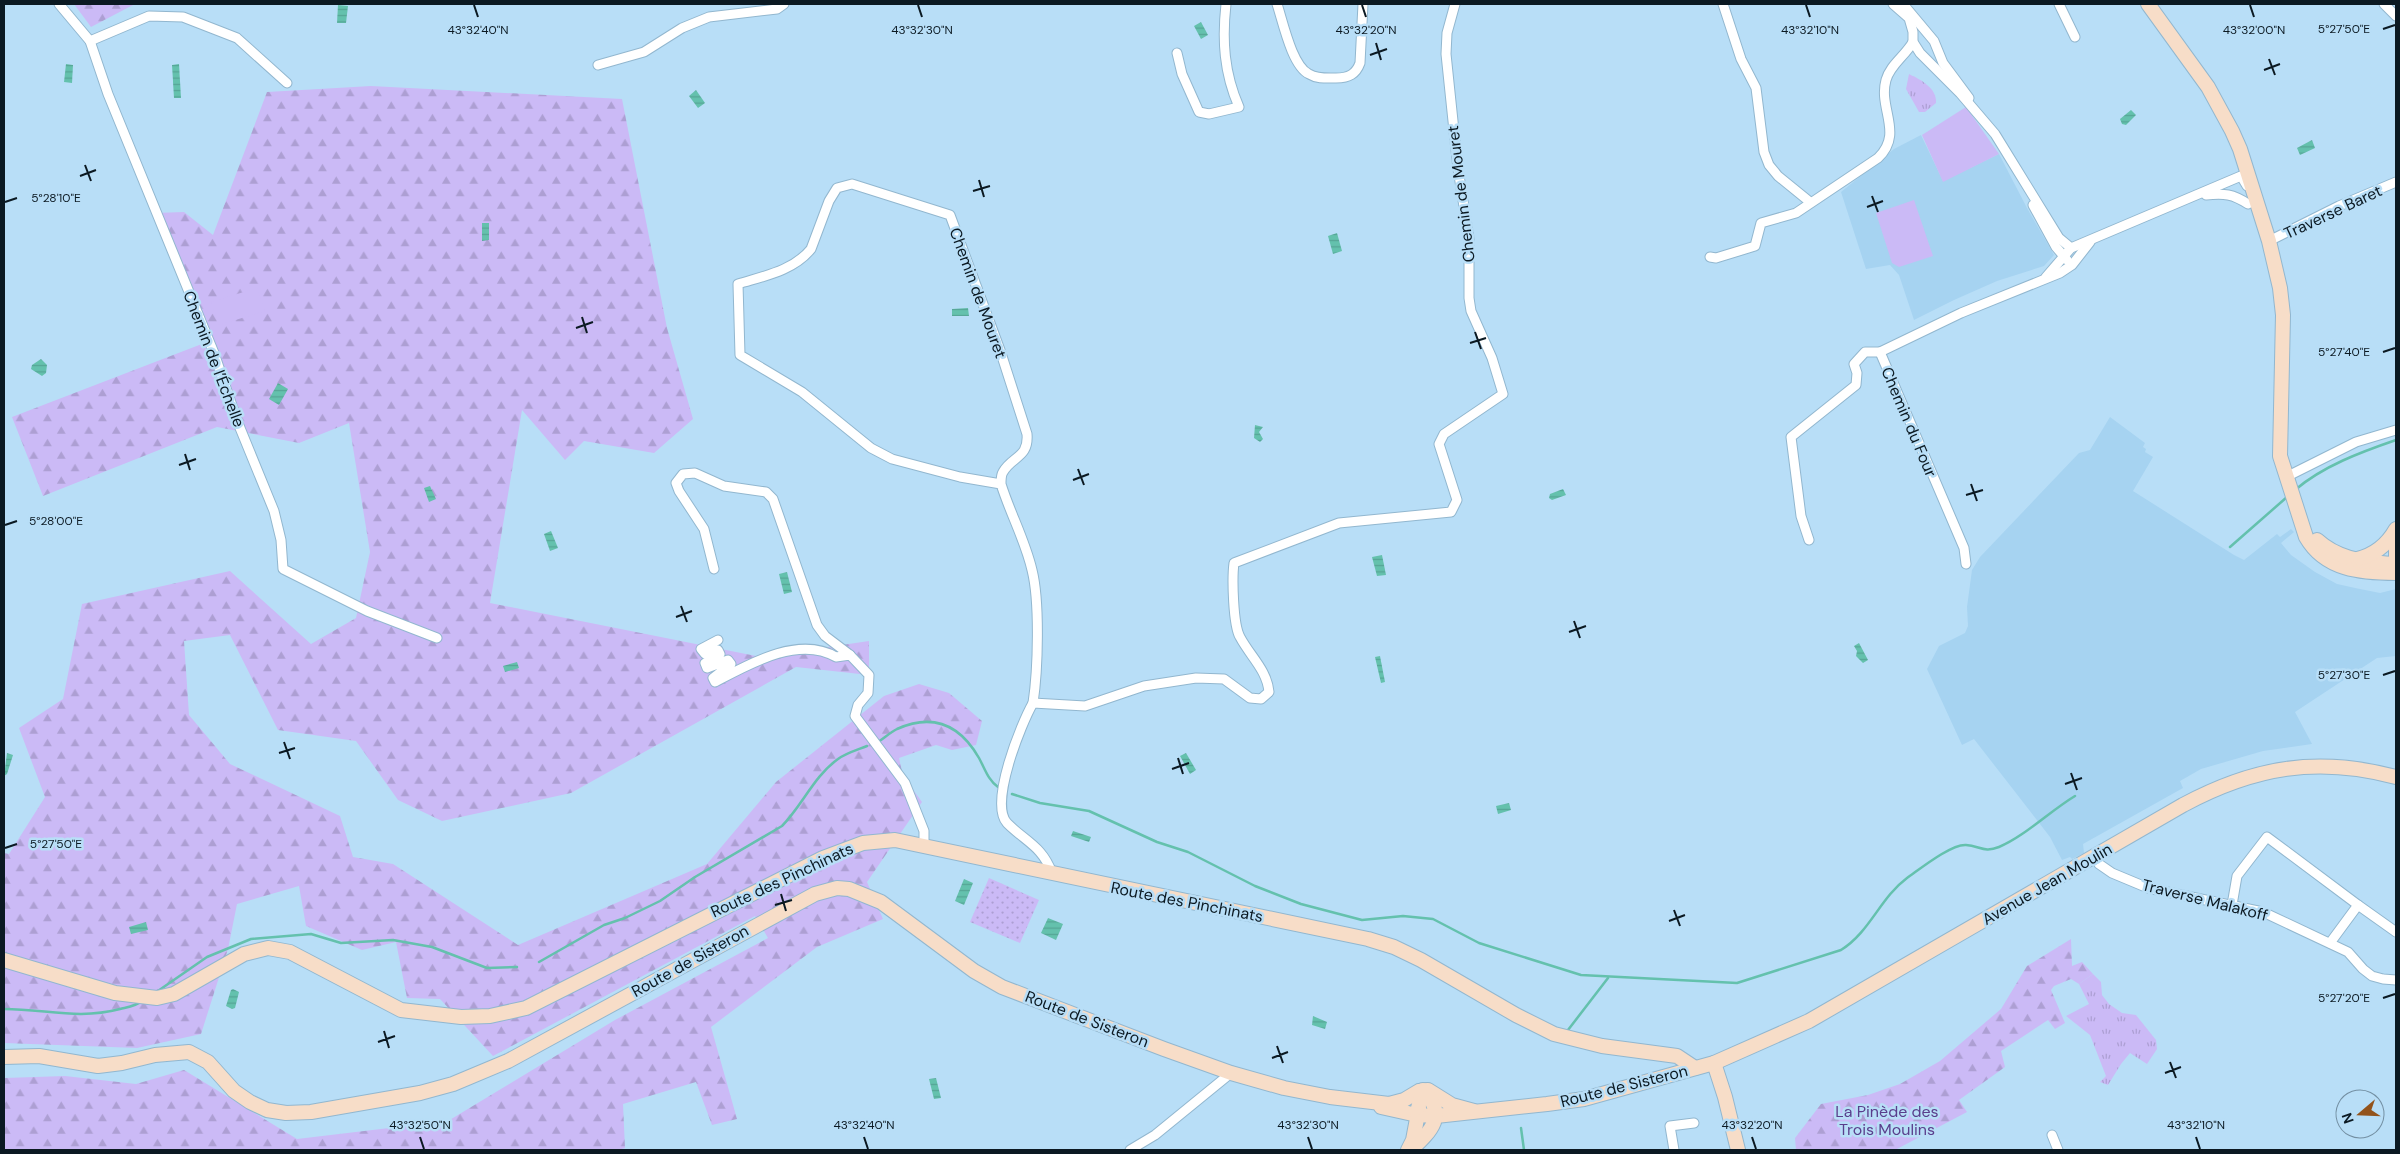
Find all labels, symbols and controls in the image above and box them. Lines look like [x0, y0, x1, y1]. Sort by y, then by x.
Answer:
text: 5°27'50"E [2318, 21, 2370, 37]
text: 43°32'40"N [447, 22, 509, 38]
text: 43°32'30"N [891, 22, 953, 38]
text: 43°32'20"N [1335, 22, 1397, 38]
text: 43°32'10"N [1781, 22, 1839, 38]
text: 43°32'00"N [2223, 22, 2285, 38]
street label: Chemin de Mouret [1442, 124, 1480, 264]
street label: Traverse Baret [2281, 180, 2385, 244]
text: 5°28'10"E [31, 190, 81, 206]
street label: Chemin de Mouret [945, 225, 1011, 361]
street label: Chemin de l’Échelle [178, 288, 250, 430]
text: 5°27'40"E [2318, 344, 2370, 360]
street label: Chemin du Four [1876, 364, 1942, 480]
text: 5°28'00"E [29, 513, 83, 529]
text: 5°27'30"E [2318, 667, 2370, 683]
text: 5°27'50"E [30, 836, 82, 852]
street label: Route des Pinchinats [707, 838, 857, 922]
street label: Avenue Jean Moulin [1978, 838, 2116, 930]
street label: Traverse Malakoff [2140, 874, 2270, 926]
street label: Route des Pinchinats [1109, 877, 1265, 927]
street label: Route de Sisteron [628, 920, 752, 1002]
street label: Route de Sisteron [1022, 986, 1152, 1052]
text: 5°27'20"E [2318, 990, 2370, 1006]
street label: Route de Sisteron [1558, 1060, 1690, 1112]
north arrow [2335, 1089, 2385, 1139]
park label: La Pinède des Trois Moulins [1835, 1101, 1939, 1140]
text: N [2338, 1110, 2358, 1126]
text: 43°32'50"N [389, 1117, 451, 1133]
text: 43°32'40"N [833, 1117, 895, 1133]
text: 43°32'30"N [1277, 1117, 1339, 1133]
text: 43°32'20"N [1721, 1117, 1783, 1133]
text: 43°32'10"N [2167, 1117, 2225, 1133]

